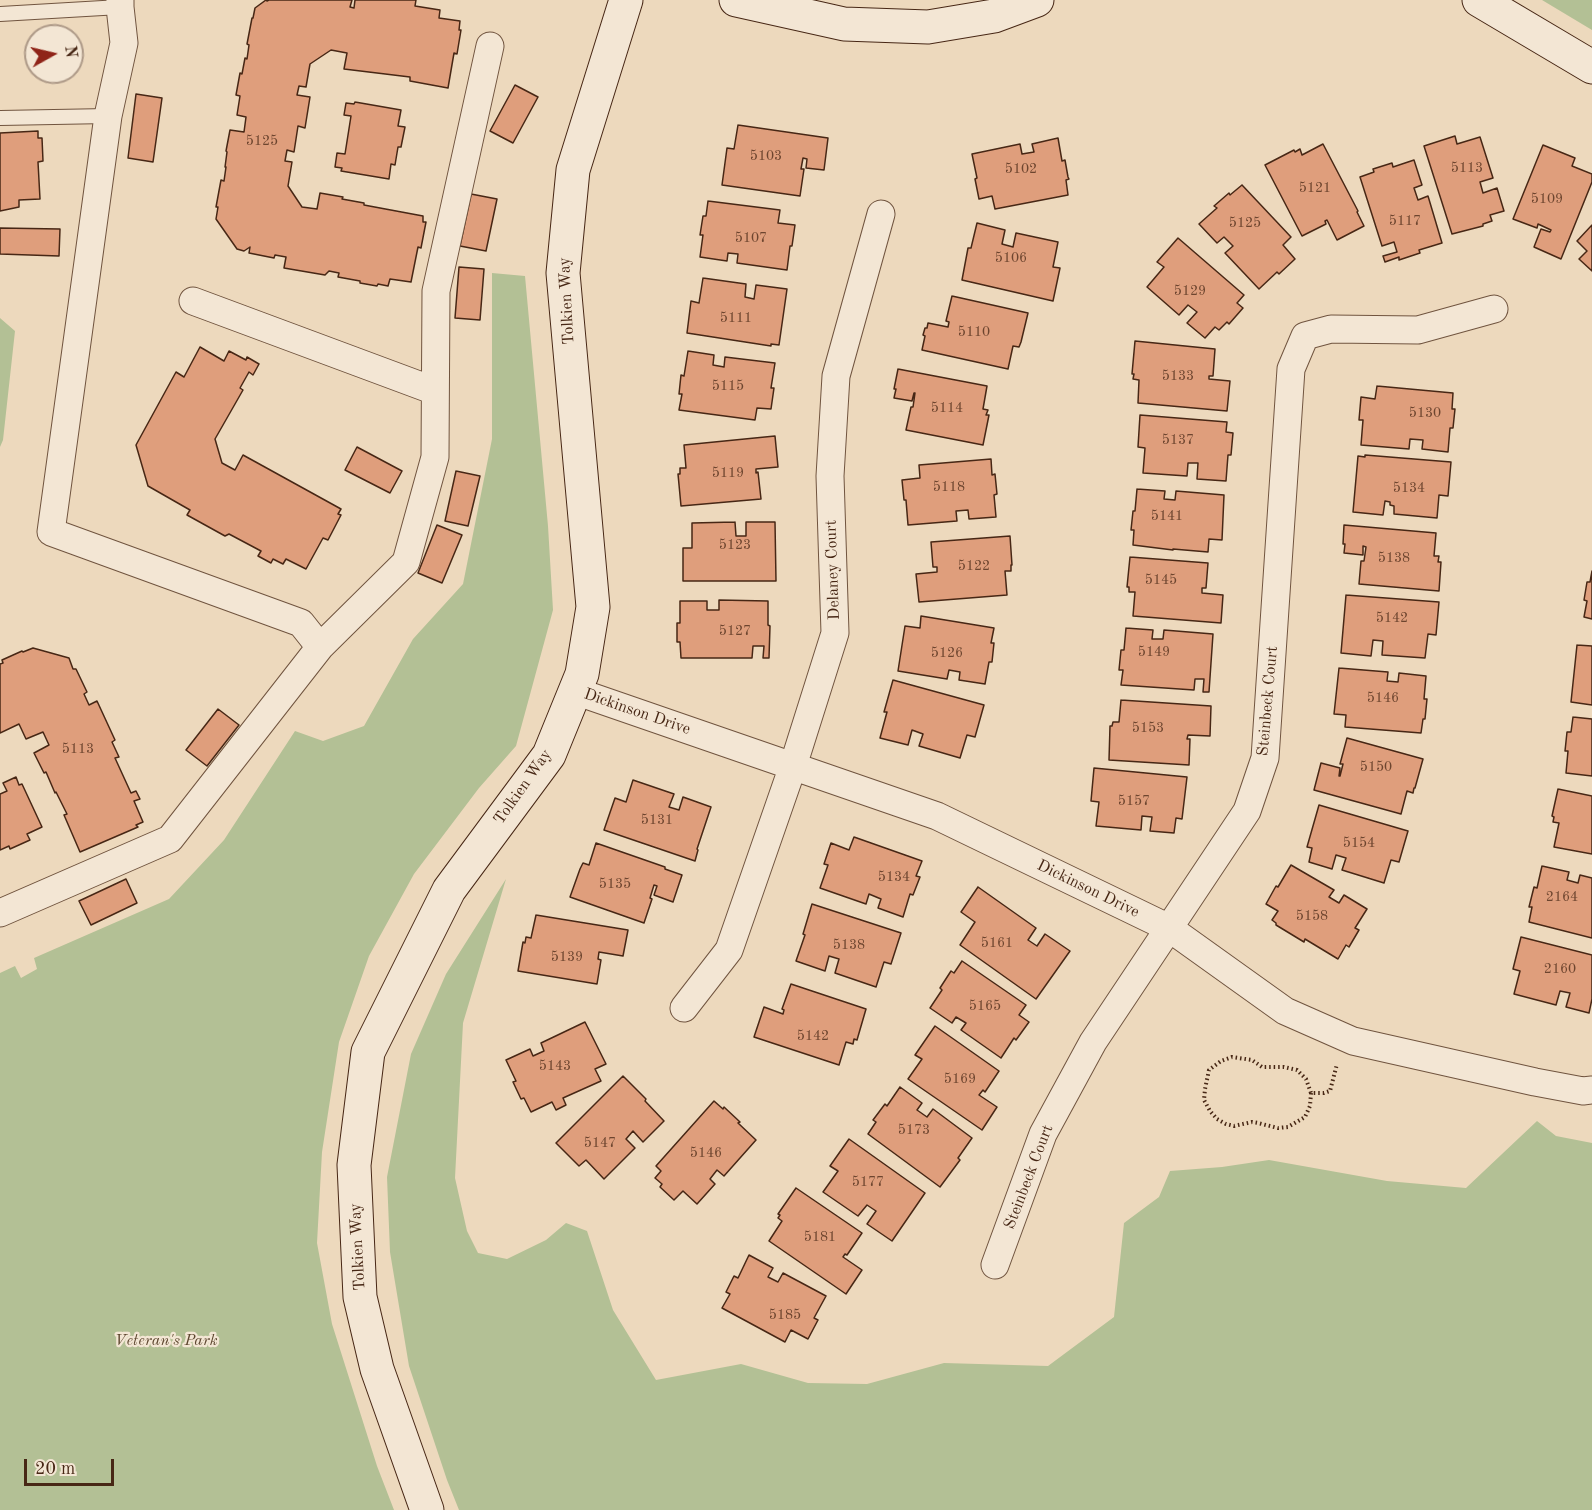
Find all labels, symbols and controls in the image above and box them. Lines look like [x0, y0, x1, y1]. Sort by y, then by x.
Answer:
north arrow [24, 24, 84, 84]
text: N [61, 45, 79, 59]
house number: 5125 [246, 133, 278, 149]
house number: 5103 [750, 148, 782, 164]
house number: 5113 [1451, 160, 1483, 176]
house number: 5102 [1005, 161, 1037, 177]
house number: 5121 [1299, 180, 1331, 196]
house number: 5109 [1531, 191, 1563, 207]
house number: 5117 [1389, 213, 1421, 229]
house number: 5125 [1229, 215, 1261, 231]
house number: 5107 [735, 230, 767, 246]
house number: 5106 [995, 250, 1027, 266]
street label: Tolkien Way [555, 257, 579, 345]
house number: 5129 [1174, 283, 1206, 299]
house number: 5111 [720, 310, 752, 326]
house number: 5110 [958, 324, 990, 340]
house number: 5133 [1162, 368, 1194, 384]
house number: 5115 [712, 378, 744, 394]
house number: 5114 [931, 400, 963, 416]
house number: 5130 [1409, 405, 1441, 421]
house number: 5137 [1162, 432, 1194, 448]
house number: 5119 [712, 465, 744, 481]
house number: 5118 [933, 479, 965, 495]
house number: 5134 [1393, 480, 1425, 496]
house number: 5141 [1151, 508, 1183, 524]
street label: Delaney Court [822, 520, 844, 620]
house number: 5123 [719, 537, 751, 553]
house number: 5138 [1378, 550, 1410, 566]
house number: 5122 [958, 558, 990, 574]
house number: 5145 [1145, 572, 1177, 588]
house number: 5142 [1376, 610, 1408, 626]
house number: 5127 [719, 623, 751, 639]
house number: 5149 [1138, 644, 1170, 660]
house number: 5126 [931, 645, 963, 661]
street label: Steinbeck Court [1254, 645, 1282, 757]
street label: Dickinson Drive [581, 685, 693, 739]
house number: 5146 [1367, 690, 1399, 706]
house number: 5153 [1132, 720, 1164, 736]
house number: 5113 [62, 741, 94, 757]
street label: Tolkien Way [490, 746, 556, 828]
house number: 5150 [1360, 759, 1392, 775]
house number: 5157 [1118, 793, 1150, 809]
house number: 5131 [641, 812, 673, 828]
house number: 5154 [1343, 835, 1375, 851]
street label: Dickinson Drive [1034, 856, 1142, 922]
house number: 5134 [878, 869, 910, 885]
house number: 5135 [599, 876, 631, 892]
house number: 2164 [1546, 889, 1578, 905]
house number: 5158 [1296, 908, 1328, 924]
house number: 5161 [981, 935, 1013, 951]
house number: 5138 [833, 937, 865, 953]
house number: 5139 [551, 949, 583, 965]
house number: 2160 [1544, 961, 1576, 977]
house number: 5165 [969, 998, 1001, 1014]
house number: 5142 [797, 1028, 829, 1044]
house number: 5143 [539, 1058, 571, 1074]
house number: 5169 [944, 1071, 976, 1087]
house number: 5173 [898, 1122, 930, 1138]
street label: Steinbeck Court [1000, 1122, 1058, 1232]
house number: 5147 [584, 1135, 616, 1151]
house number: 5146 [690, 1145, 722, 1161]
house number: 5177 [852, 1174, 884, 1190]
street label: Tolkien Way [346, 1203, 370, 1291]
house number: 5181 [804, 1229, 836, 1245]
house number: 5185 [769, 1307, 801, 1323]
park label: Veteran's Park [115, 1331, 217, 1351]
scale bar [27, 1447, 117, 1485]
text: 20 m [35, 1460, 75, 1478]

